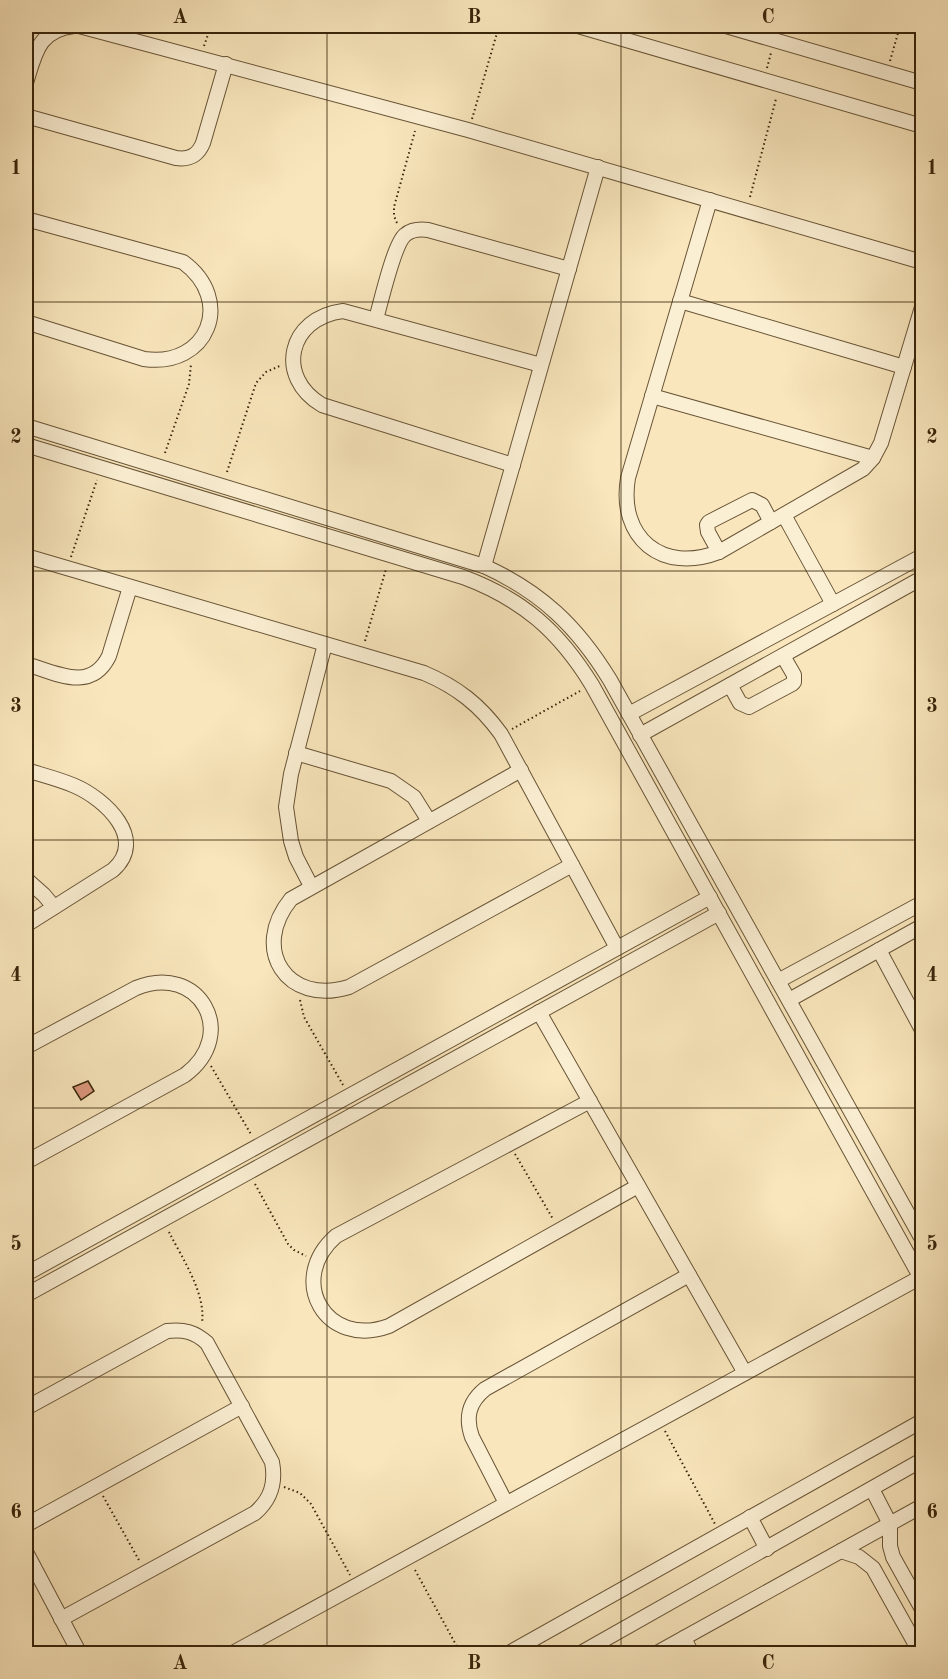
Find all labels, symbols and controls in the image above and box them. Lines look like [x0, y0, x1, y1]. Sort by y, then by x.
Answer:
text: A [172, 8, 188, 28]
text: B [467, 8, 481, 28]
text: C [761, 8, 775, 28]
text: 1 [10, 159, 22, 179]
text: 1 [926, 159, 938, 179]
text: 2 [10, 428, 22, 448]
text: 2 [926, 428, 938, 448]
text: 3 [10, 697, 22, 717]
text: 3 [926, 697, 938, 717]
text: 4 [10, 966, 22, 986]
text: 4 [926, 966, 938, 986]
text: 5 [10, 1234, 22, 1255]
text: 5 [926, 1234, 938, 1255]
text: 6 [10, 1503, 22, 1523]
text: 6 [926, 1503, 938, 1523]
text: A [172, 1654, 188, 1674]
text: B [467, 1654, 481, 1674]
text: C [761, 1654, 775, 1674]

